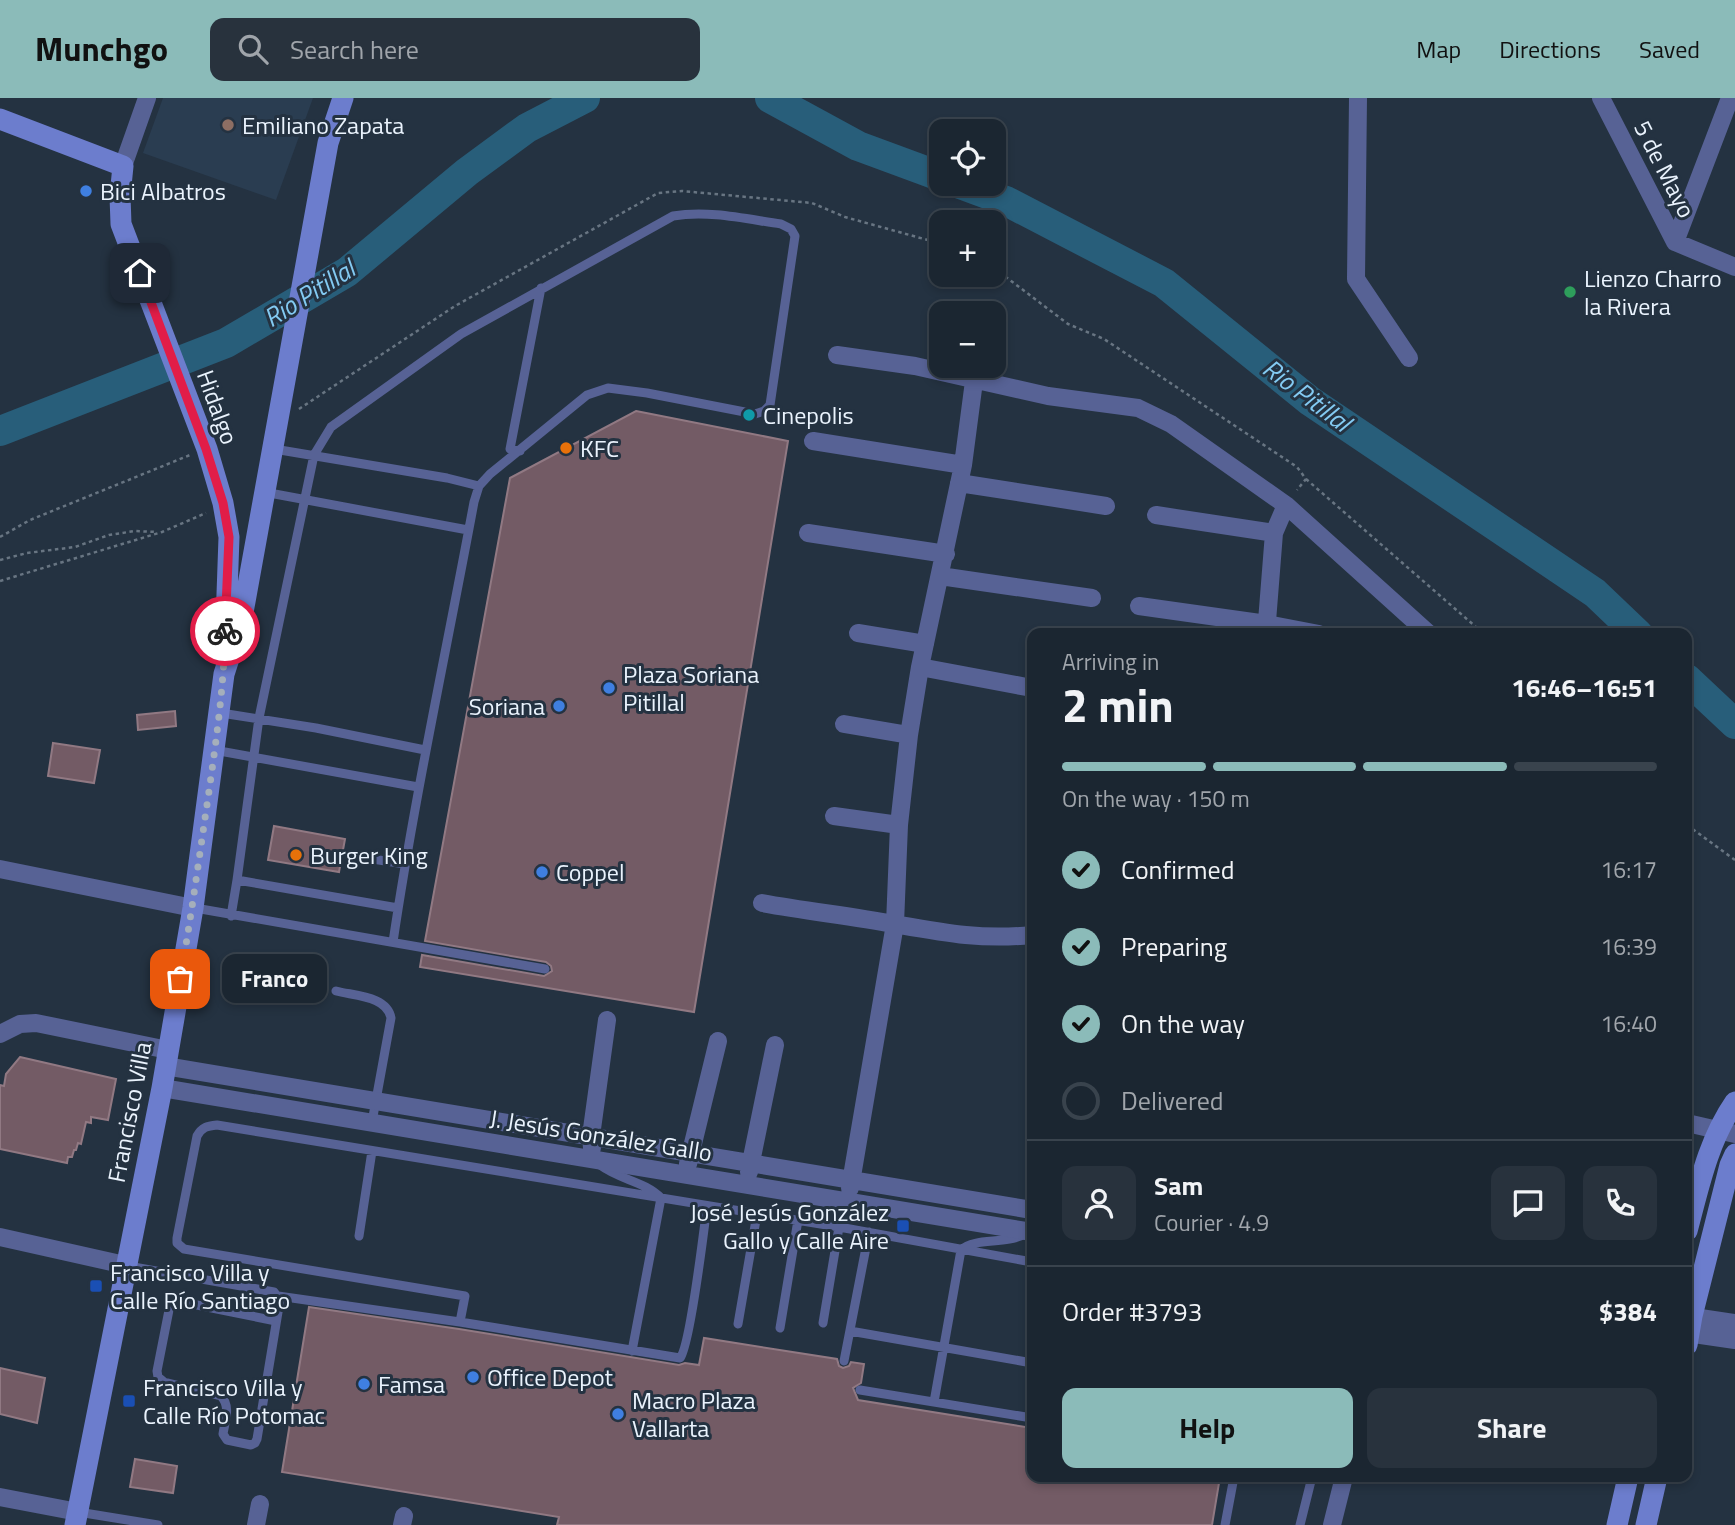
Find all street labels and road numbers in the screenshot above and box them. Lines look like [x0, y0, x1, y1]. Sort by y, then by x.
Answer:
street label: 5 de Mayo [1625, 114, 1705, 224]
street label: Hidalgo [188, 365, 248, 449]
street label: Francisco Villa [98, 1038, 160, 1186]
street label: J. Jesús González Gallo [487, 1100, 715, 1170]

